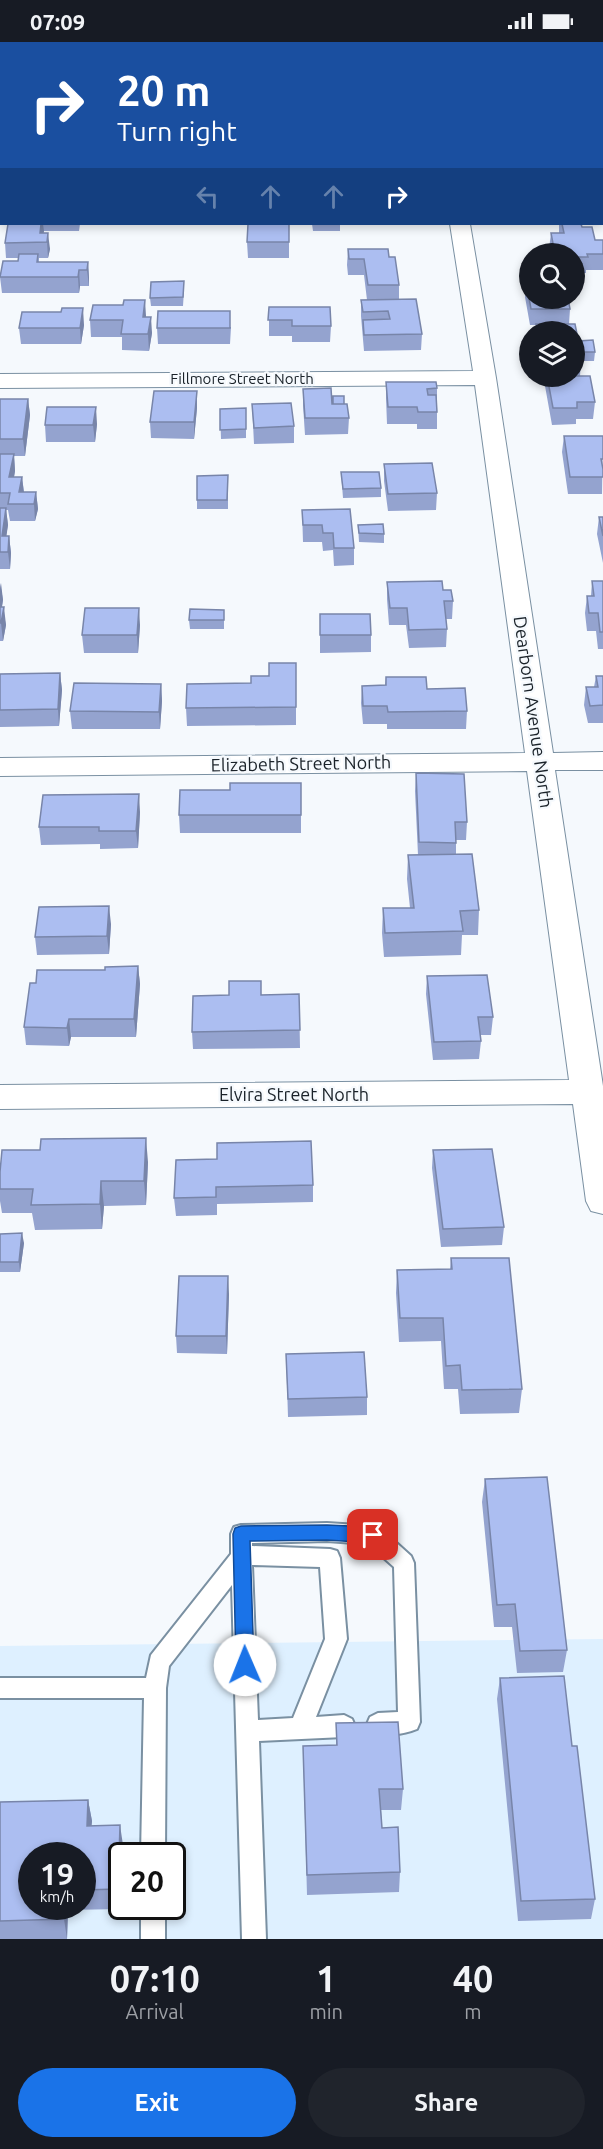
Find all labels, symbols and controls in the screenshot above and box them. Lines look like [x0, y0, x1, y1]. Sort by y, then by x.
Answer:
text: 07:09 [30, 9, 85, 34]
icon: right [18, 66, 96, 144]
text: 20 m [117, 67, 211, 114]
text: Turn right [117, 116, 237, 146]
icon: left [191, 180, 224, 213]
icon: ahead [254, 180, 287, 213]
icon: ahead [317, 180, 350, 213]
icon: right [380, 180, 413, 213]
map controls [519, 243, 585, 387]
button: search [519, 243, 585, 309]
button: layers [519, 321, 585, 387]
street label: Fillmore Street North [170, 370, 314, 387]
street label: Dearborn Avenue North [511, 615, 557, 809]
street label: Elizabeth Street North [211, 751, 391, 775]
street label: Elvira Street North [219, 1084, 369, 1104]
pin [347, 1509, 398, 1560]
icon: arrive [356, 1518, 389, 1551]
position arrow [213, 1633, 277, 1697]
speed limit sign: 20 [108, 1842, 186, 1920]
text: 19 [40, 1857, 74, 1891]
text: km/h [40, 1888, 74, 1905]
text: 07:10 [110, 1958, 200, 1999]
text: 1 [316, 1958, 336, 1999]
text: 40 [453, 1958, 493, 1999]
text: Arrival [126, 2000, 184, 2023]
text: min [309, 2000, 343, 2023]
text: m [464, 2000, 482, 2023]
button: Exit [18, 2068, 296, 2137]
button: Share [308, 2068, 585, 2137]

